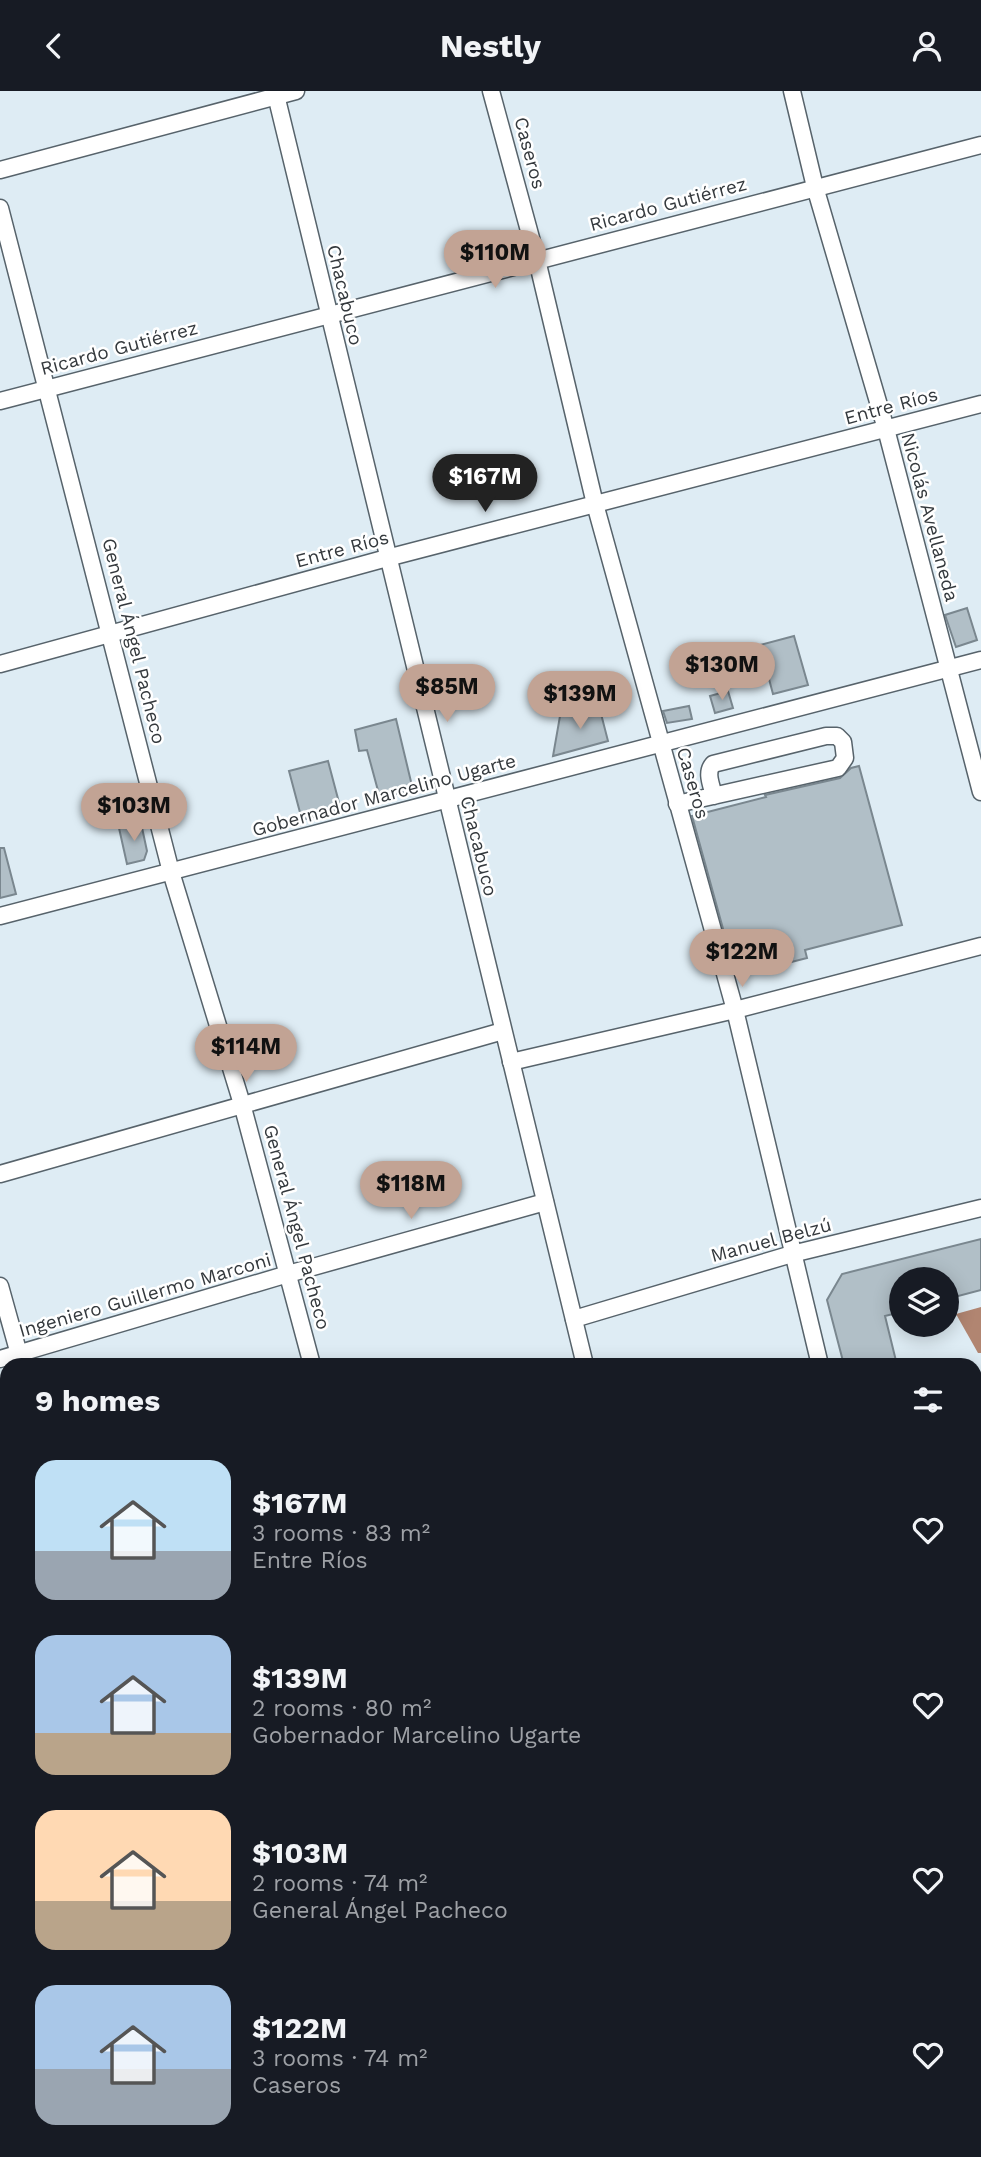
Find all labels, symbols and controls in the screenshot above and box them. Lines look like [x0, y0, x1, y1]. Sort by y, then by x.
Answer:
icon: back [35, 27, 73, 65]
text: Nestly [440, 27, 541, 65]
icon: person [908, 27, 946, 65]
street label: Caseros [509, 114, 551, 192]
street label: Ricardo Gutiérrez [587, 172, 749, 236]
pin: $110M [446, 231, 544, 290]
text: $110M [460, 239, 530, 266]
street label: Chacabuco [322, 242, 368, 348]
street label: Ricardo Gutiérrez [38, 316, 200, 380]
street label: Entre Ríos [842, 383, 940, 429]
street label: Nicolás Avellaneda [896, 430, 964, 604]
pin: $167M [436, 455, 534, 514]
text: $167M [448, 463, 522, 490]
street label: Entre Ríos [293, 526, 391, 572]
street label: General Ángel Pacheco [97, 536, 171, 746]
pin: $130M [673, 643, 771, 702]
text: $130M [685, 651, 759, 678]
pin: $85M [406, 665, 488, 724]
pin: $139M [531, 671, 629, 731]
text: $85M [415, 673, 479, 700]
text: $139M [543, 680, 617, 707]
street label: Caseros [672, 744, 714, 822]
street label: Gobernador Marcelino Ugarte [250, 749, 518, 841]
pin: $103M [85, 783, 183, 843]
text: $103M [97, 792, 171, 819]
street label: Chacabuco [455, 793, 503, 899]
pin: $122M [693, 929, 791, 989]
text: $122M [705, 938, 779, 965]
pin: $114M [197, 1025, 295, 1084]
text: $114M [211, 1033, 281, 1060]
street label: General Ángel Pacheco [259, 1122, 335, 1332]
pin: $118M [362, 1161, 460, 1221]
text: $118M [376, 1170, 446, 1197]
street label: Manuel Belzú [708, 1213, 834, 1267]
street label: Ingeniero Guillermo Marconi [16, 1248, 274, 1342]
map controls [889, 1267, 959, 1337]
button: layers [889, 1267, 959, 1337]
icon: filters [909, 1381, 947, 1419]
text: 9 homes [35, 1383, 160, 1418]
text: $167M [252, 1485, 348, 1520]
icon: home [91, 1488, 175, 1572]
icon: heart [909, 1511, 947, 1549]
text: 3 rooms · 83 m² [252, 1520, 430, 1547]
text: Entre Ríos [252, 1547, 368, 1574]
text: $139M [252, 1660, 348, 1695]
icon: home [91, 1663, 175, 1747]
icon: heart [909, 1686, 947, 1724]
text: 2 rooms · 80 m² [252, 1695, 431, 1722]
text: Gobernador Marcelino Ugarte [252, 1722, 581, 1749]
text: $103M [252, 1835, 348, 1870]
icon: home [91, 1838, 175, 1922]
icon: heart [909, 1861, 947, 1899]
text: 2 rooms · 74 m² [252, 1870, 427, 1897]
text: General Ángel Pacheco [252, 1897, 508, 1924]
text: $122M [252, 2010, 347, 2045]
icon: home [91, 2013, 175, 2097]
icon: heart [909, 2036, 947, 2074]
text: 3 rooms · 74 m² [252, 2045, 427, 2072]
text: Caseros [252, 2072, 341, 2099]

